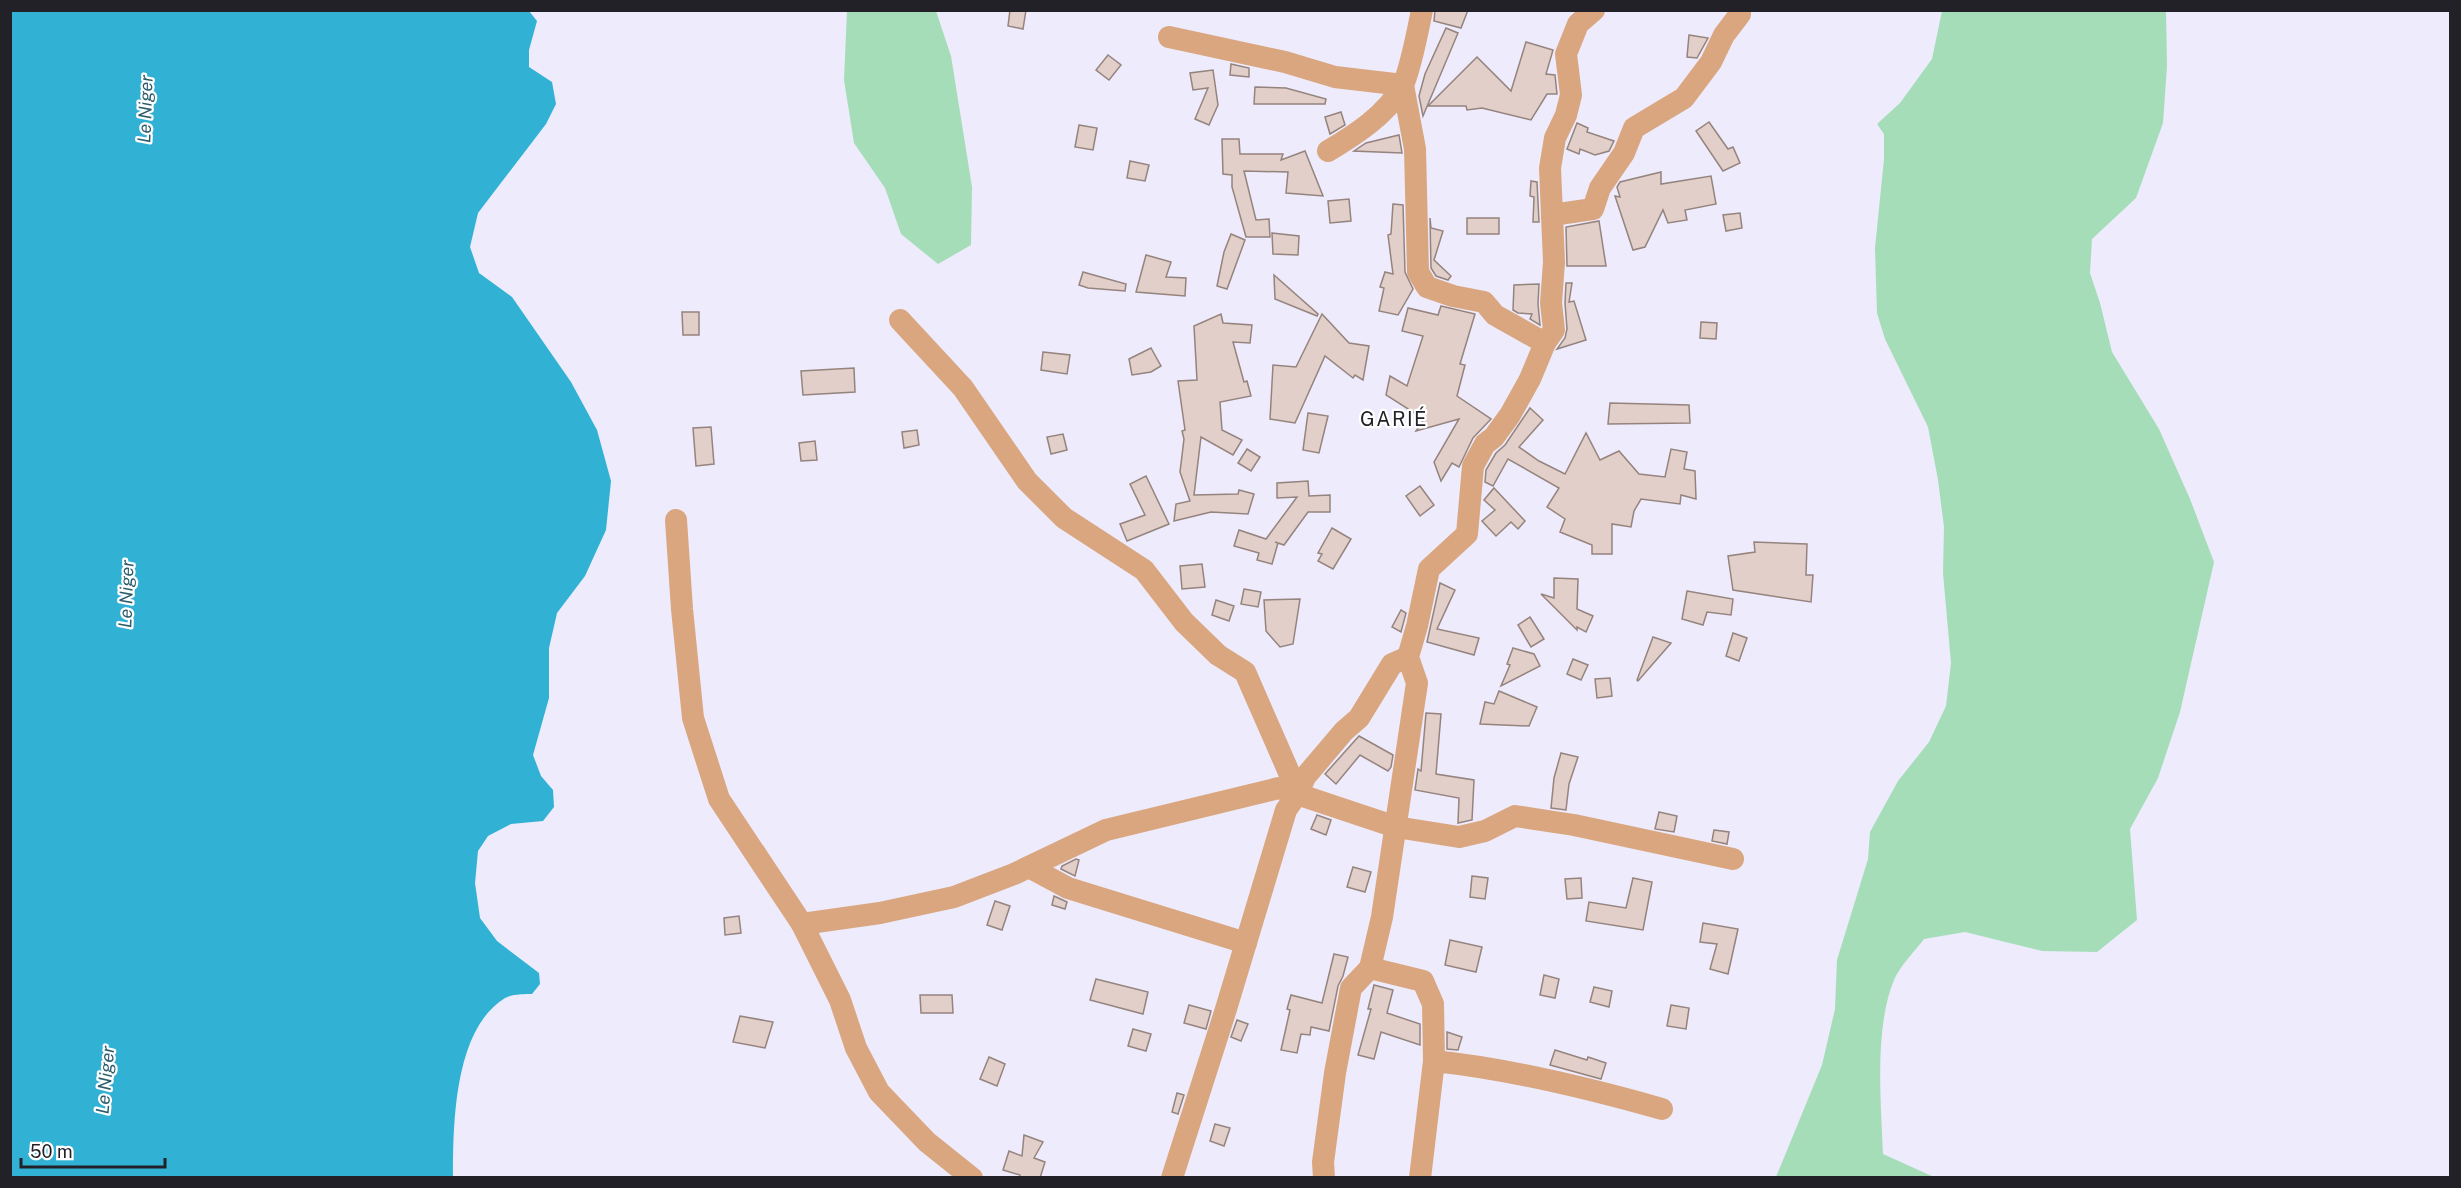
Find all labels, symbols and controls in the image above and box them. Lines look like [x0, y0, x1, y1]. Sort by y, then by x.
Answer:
water label: Le Niger [133, 74, 157, 143]
district label: GARIÉ [1360, 406, 1428, 431]
water label: Le Niger [114, 559, 138, 628]
water label: Le Niger [92, 1045, 118, 1115]
scale bar [21, 1131, 165, 1169]
text: 50 m [30, 1141, 73, 1162]

